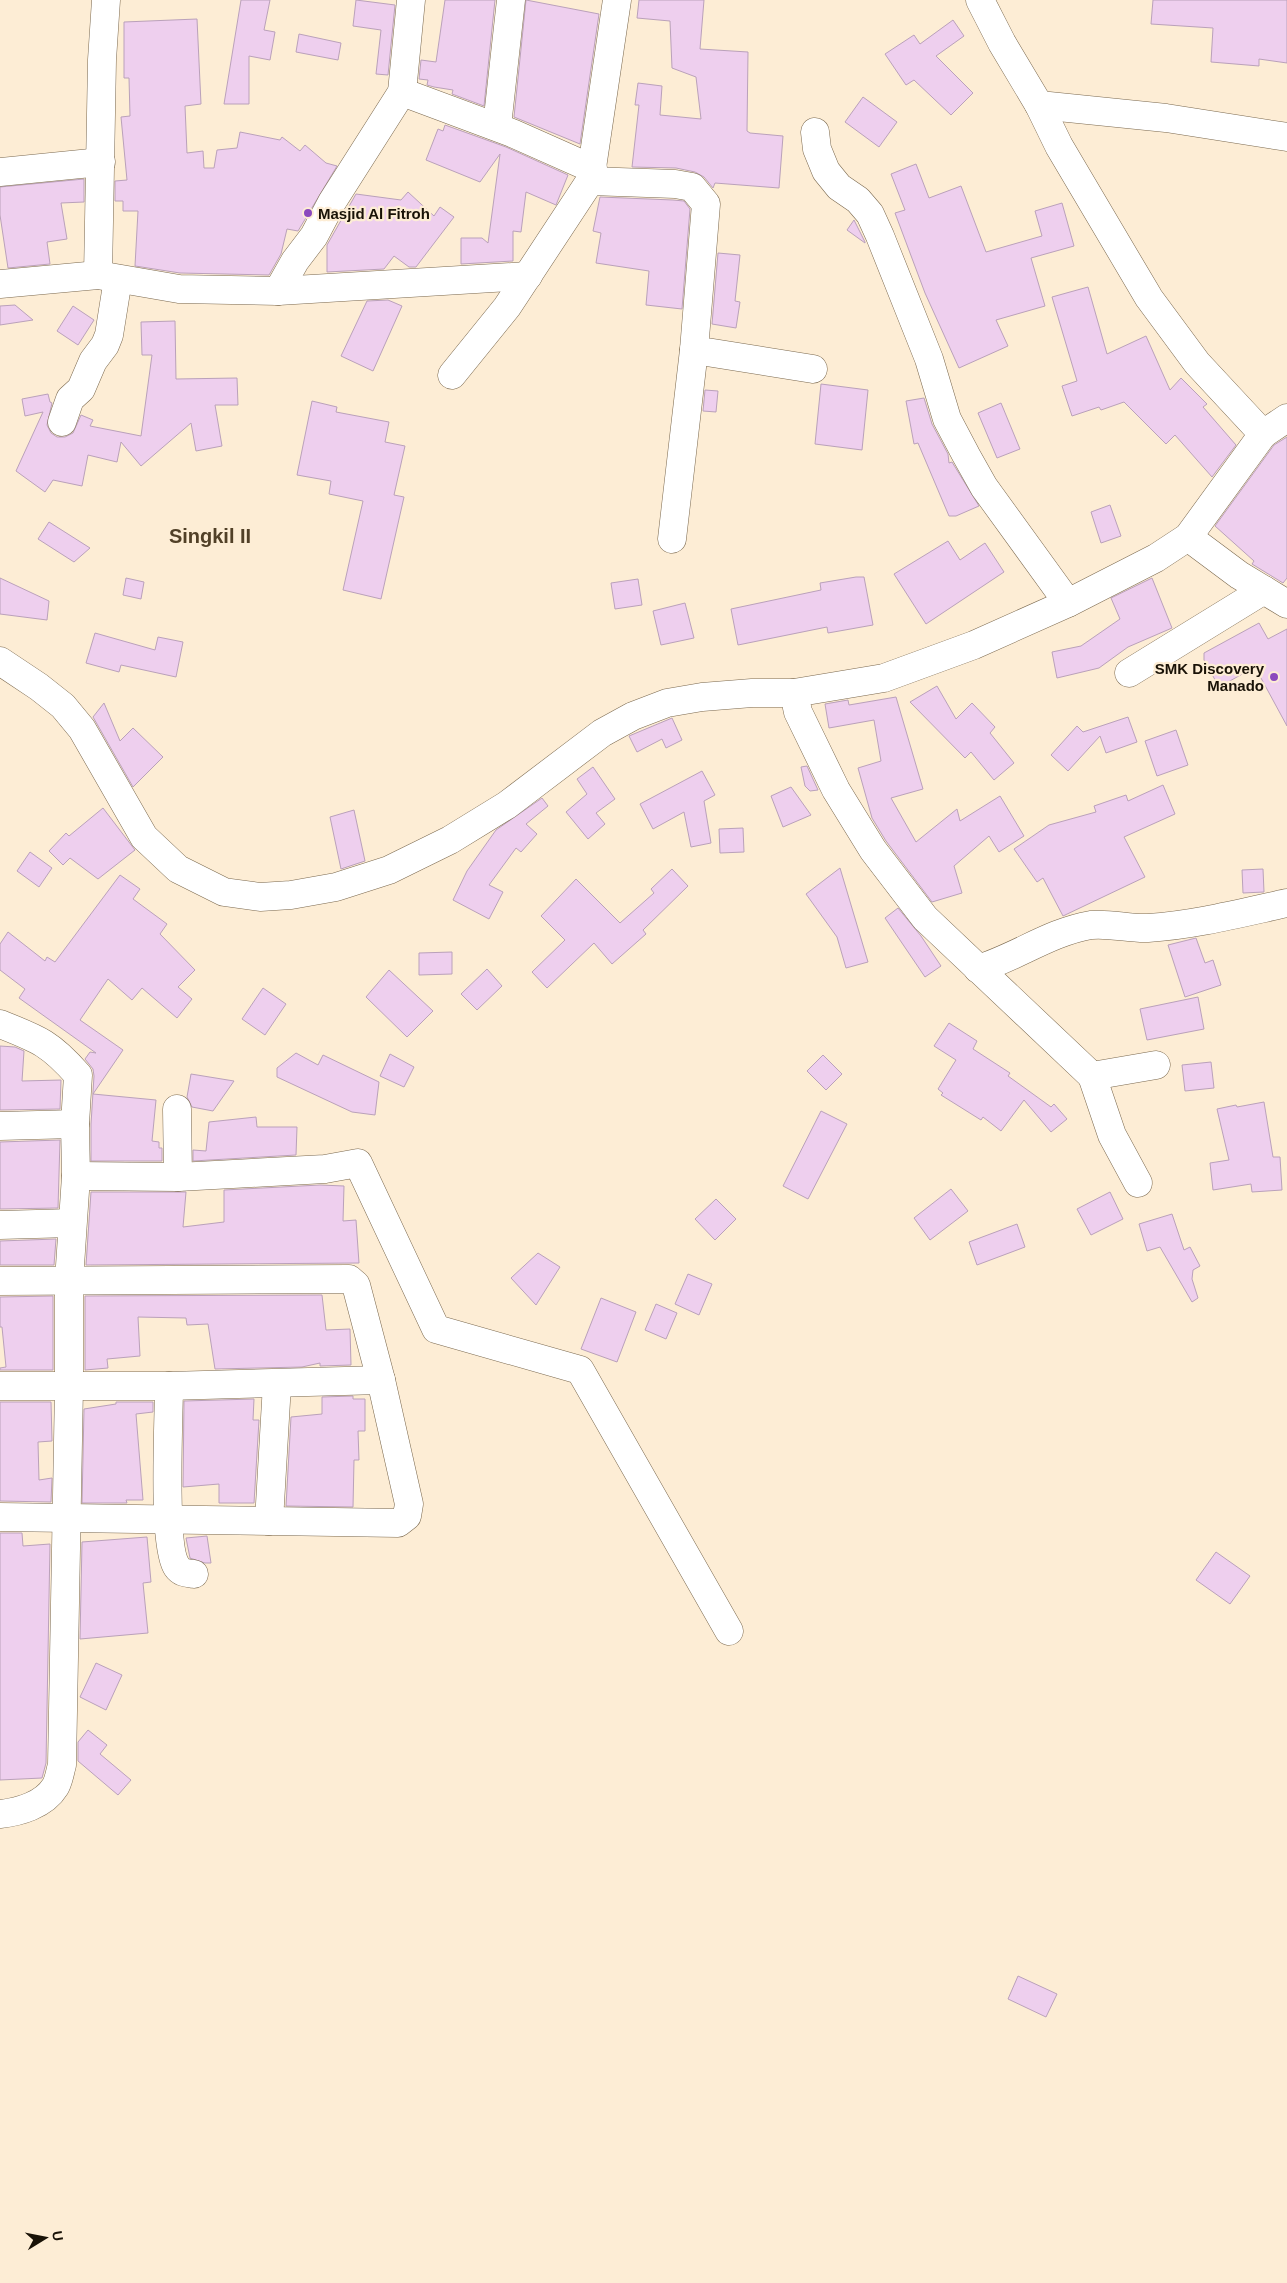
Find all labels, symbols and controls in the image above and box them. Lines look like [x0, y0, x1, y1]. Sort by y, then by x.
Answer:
place label: Masjid Al Fitroh [318, 205, 430, 222]
marker: Masjid Al Fitroh [302, 207, 314, 219]
district label: Singkil II [169, 525, 251, 547]
place label: SMK Discovery Manado [1155, 660, 1265, 694]
marker: SMK Discovery Manado [1268, 671, 1280, 683]
north arrow [20, 2213, 70, 2263]
text: U [49, 2229, 67, 2242]

